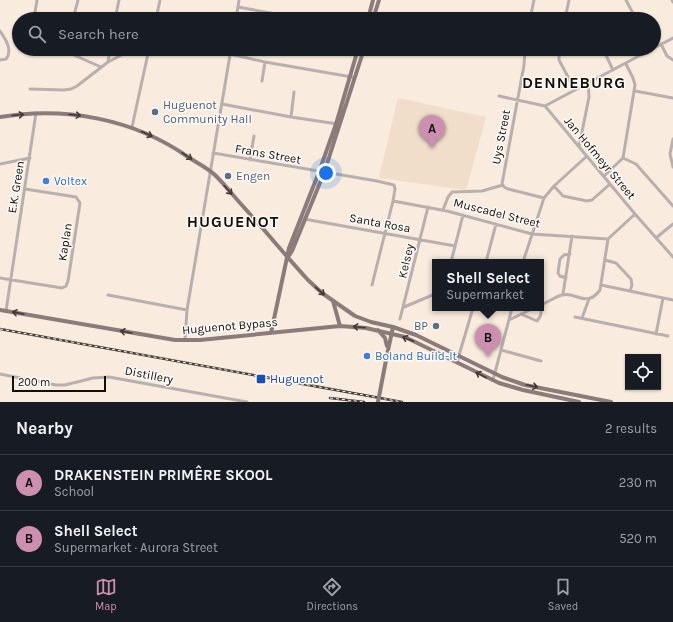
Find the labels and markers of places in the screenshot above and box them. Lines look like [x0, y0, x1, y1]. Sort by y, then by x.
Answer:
place label: Huguenot Community Hall [163, 98, 252, 126]
marker: Huguenot Community Hall [150, 107, 160, 117]
pin: A [419, 115, 445, 148]
place label: Engen [236, 169, 270, 183]
marker: Engen [223, 171, 233, 181]
place label: Voltex [54, 174, 87, 188]
marker: Voltex [41, 176, 51, 186]
place label: BP [414, 319, 428, 333]
marker: BP [431, 321, 441, 331]
pin: B [475, 324, 501, 357]
place label: Boland Build-It [375, 349, 457, 363]
marker: Boland Build-It [362, 351, 372, 361]
place label: Huguenot [270, 372, 324, 386]
marker: Huguenot [255, 373, 267, 385]

